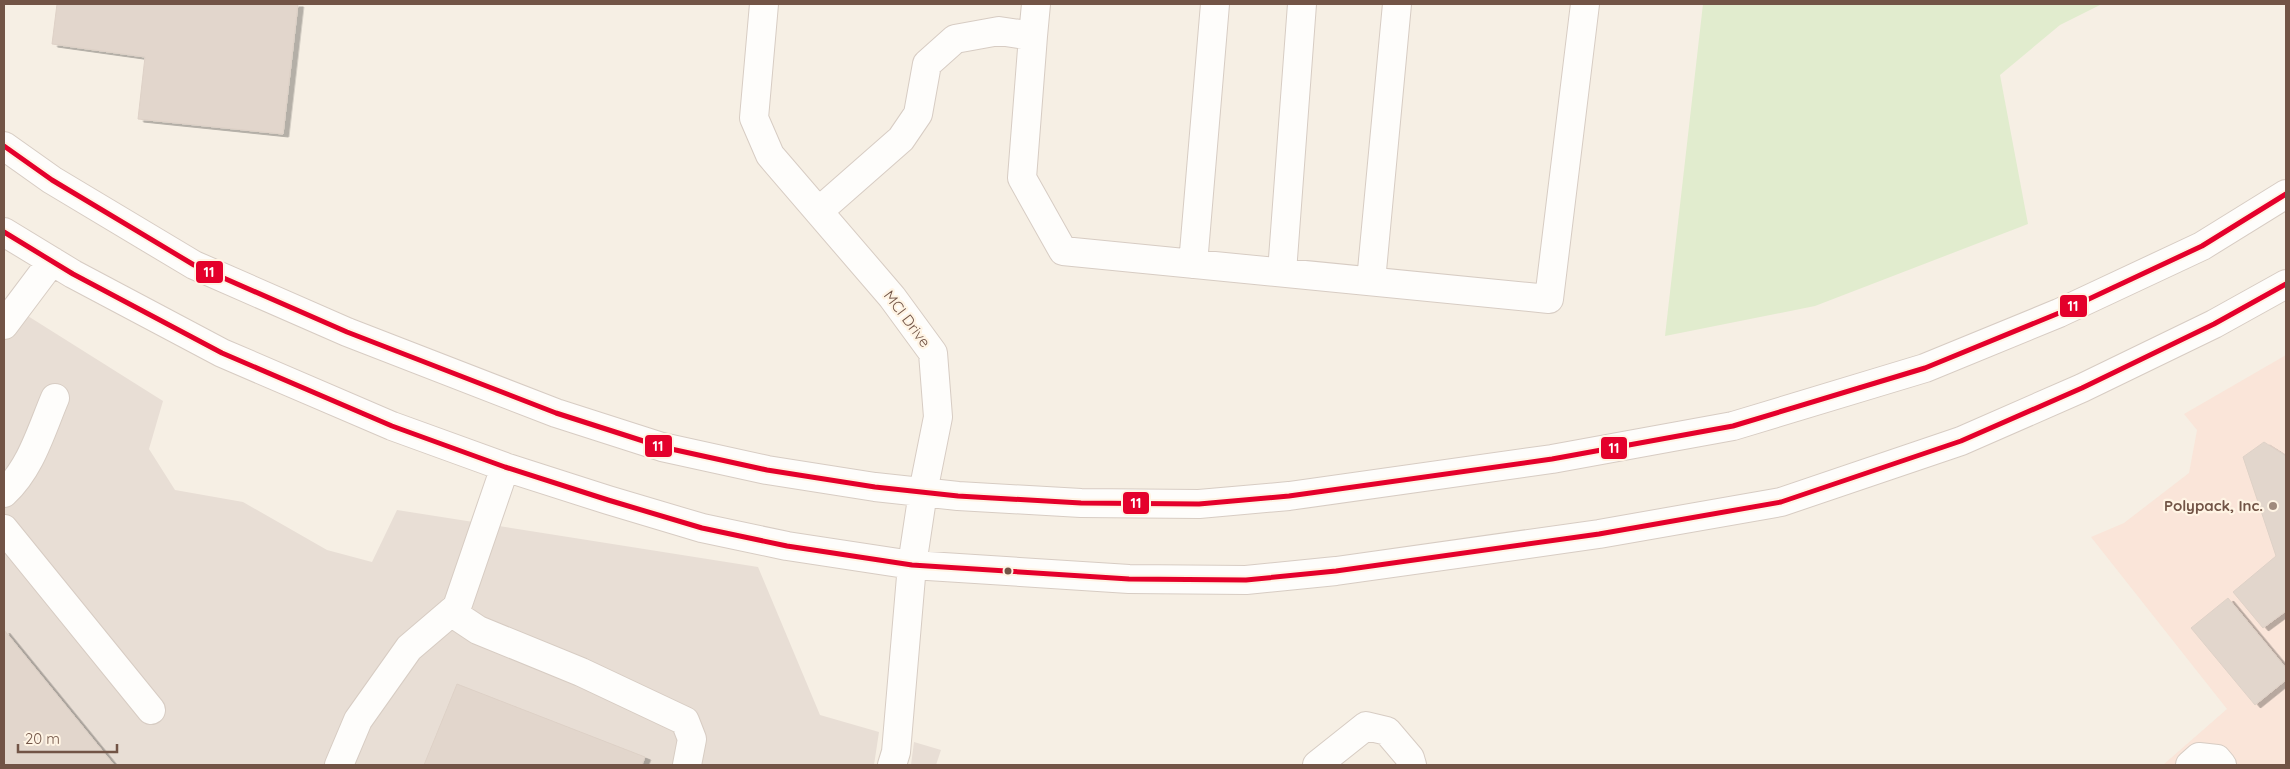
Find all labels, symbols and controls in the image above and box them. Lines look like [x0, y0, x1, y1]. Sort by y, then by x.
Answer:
line badge: 11 [195, 260, 224, 284]
text: 11 [204, 263, 214, 281]
street label: MCI Drive [880, 287, 935, 351]
line badge: 11 [2059, 294, 2088, 318]
text: 11 [2068, 297, 2078, 315]
line badge: 11 [644, 434, 673, 458]
line badge: 11 [1600, 436, 1628, 460]
text: 11 [653, 437, 663, 455]
text: 11 [1609, 439, 1619, 457]
line badge: 11 [1122, 491, 1150, 515]
text: 11 [1131, 494, 1141, 512]
place label: Polypack, Inc. [2164, 496, 2263, 515]
marker: Polypack, Inc. [2267, 500, 2279, 512]
unlabelled marker [1003, 566, 1013, 576]
scale bar [18, 722, 116, 754]
text: 20 m [25, 729, 60, 748]

